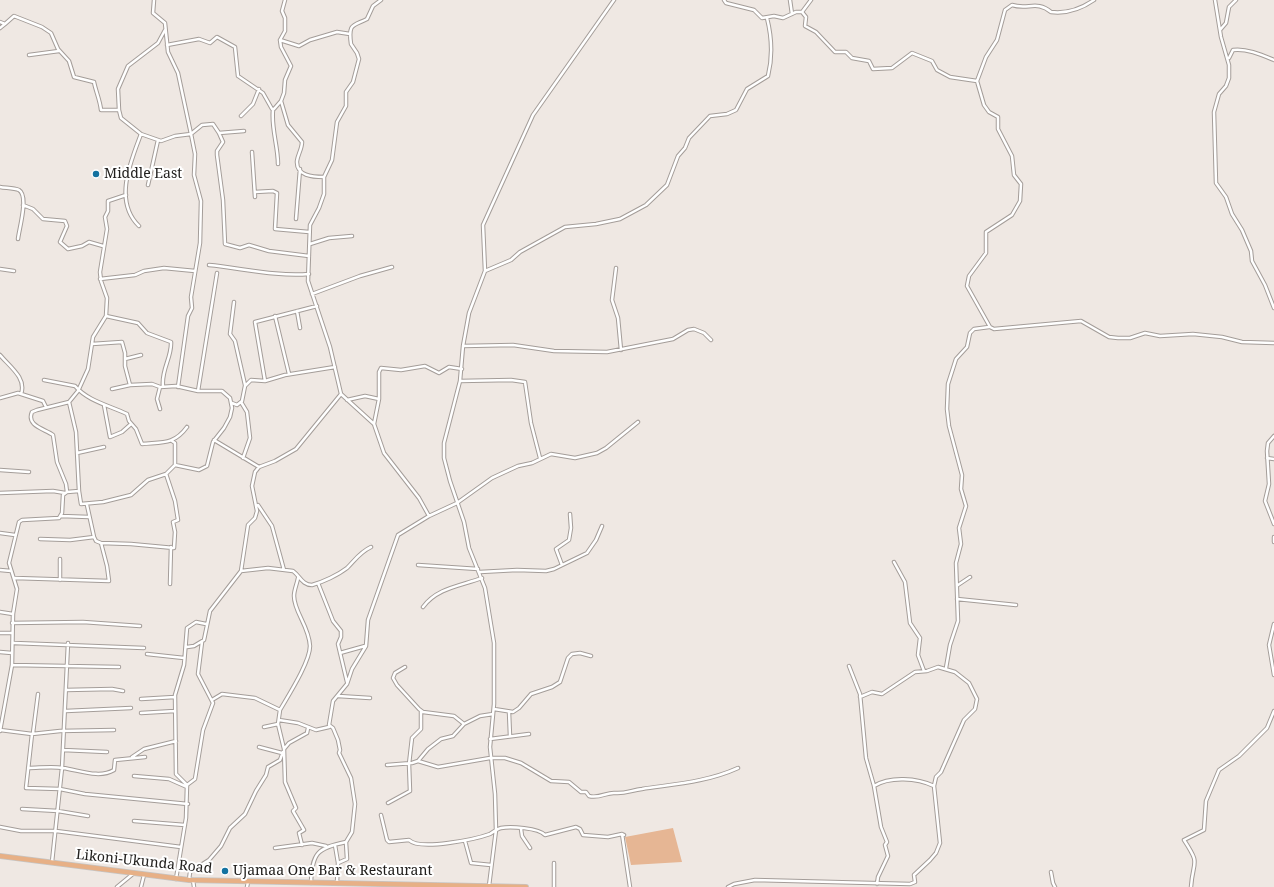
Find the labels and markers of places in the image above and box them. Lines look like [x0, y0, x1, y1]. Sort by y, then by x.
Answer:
place label: Middle East [104, 166, 182, 182]
marker: Middle East [91, 169, 101, 179]
place label: Ujamaa One Bar & Restaurant [233, 863, 432, 879]
marker: Ujamaa One Bar & Restaurant [220, 866, 230, 876]

